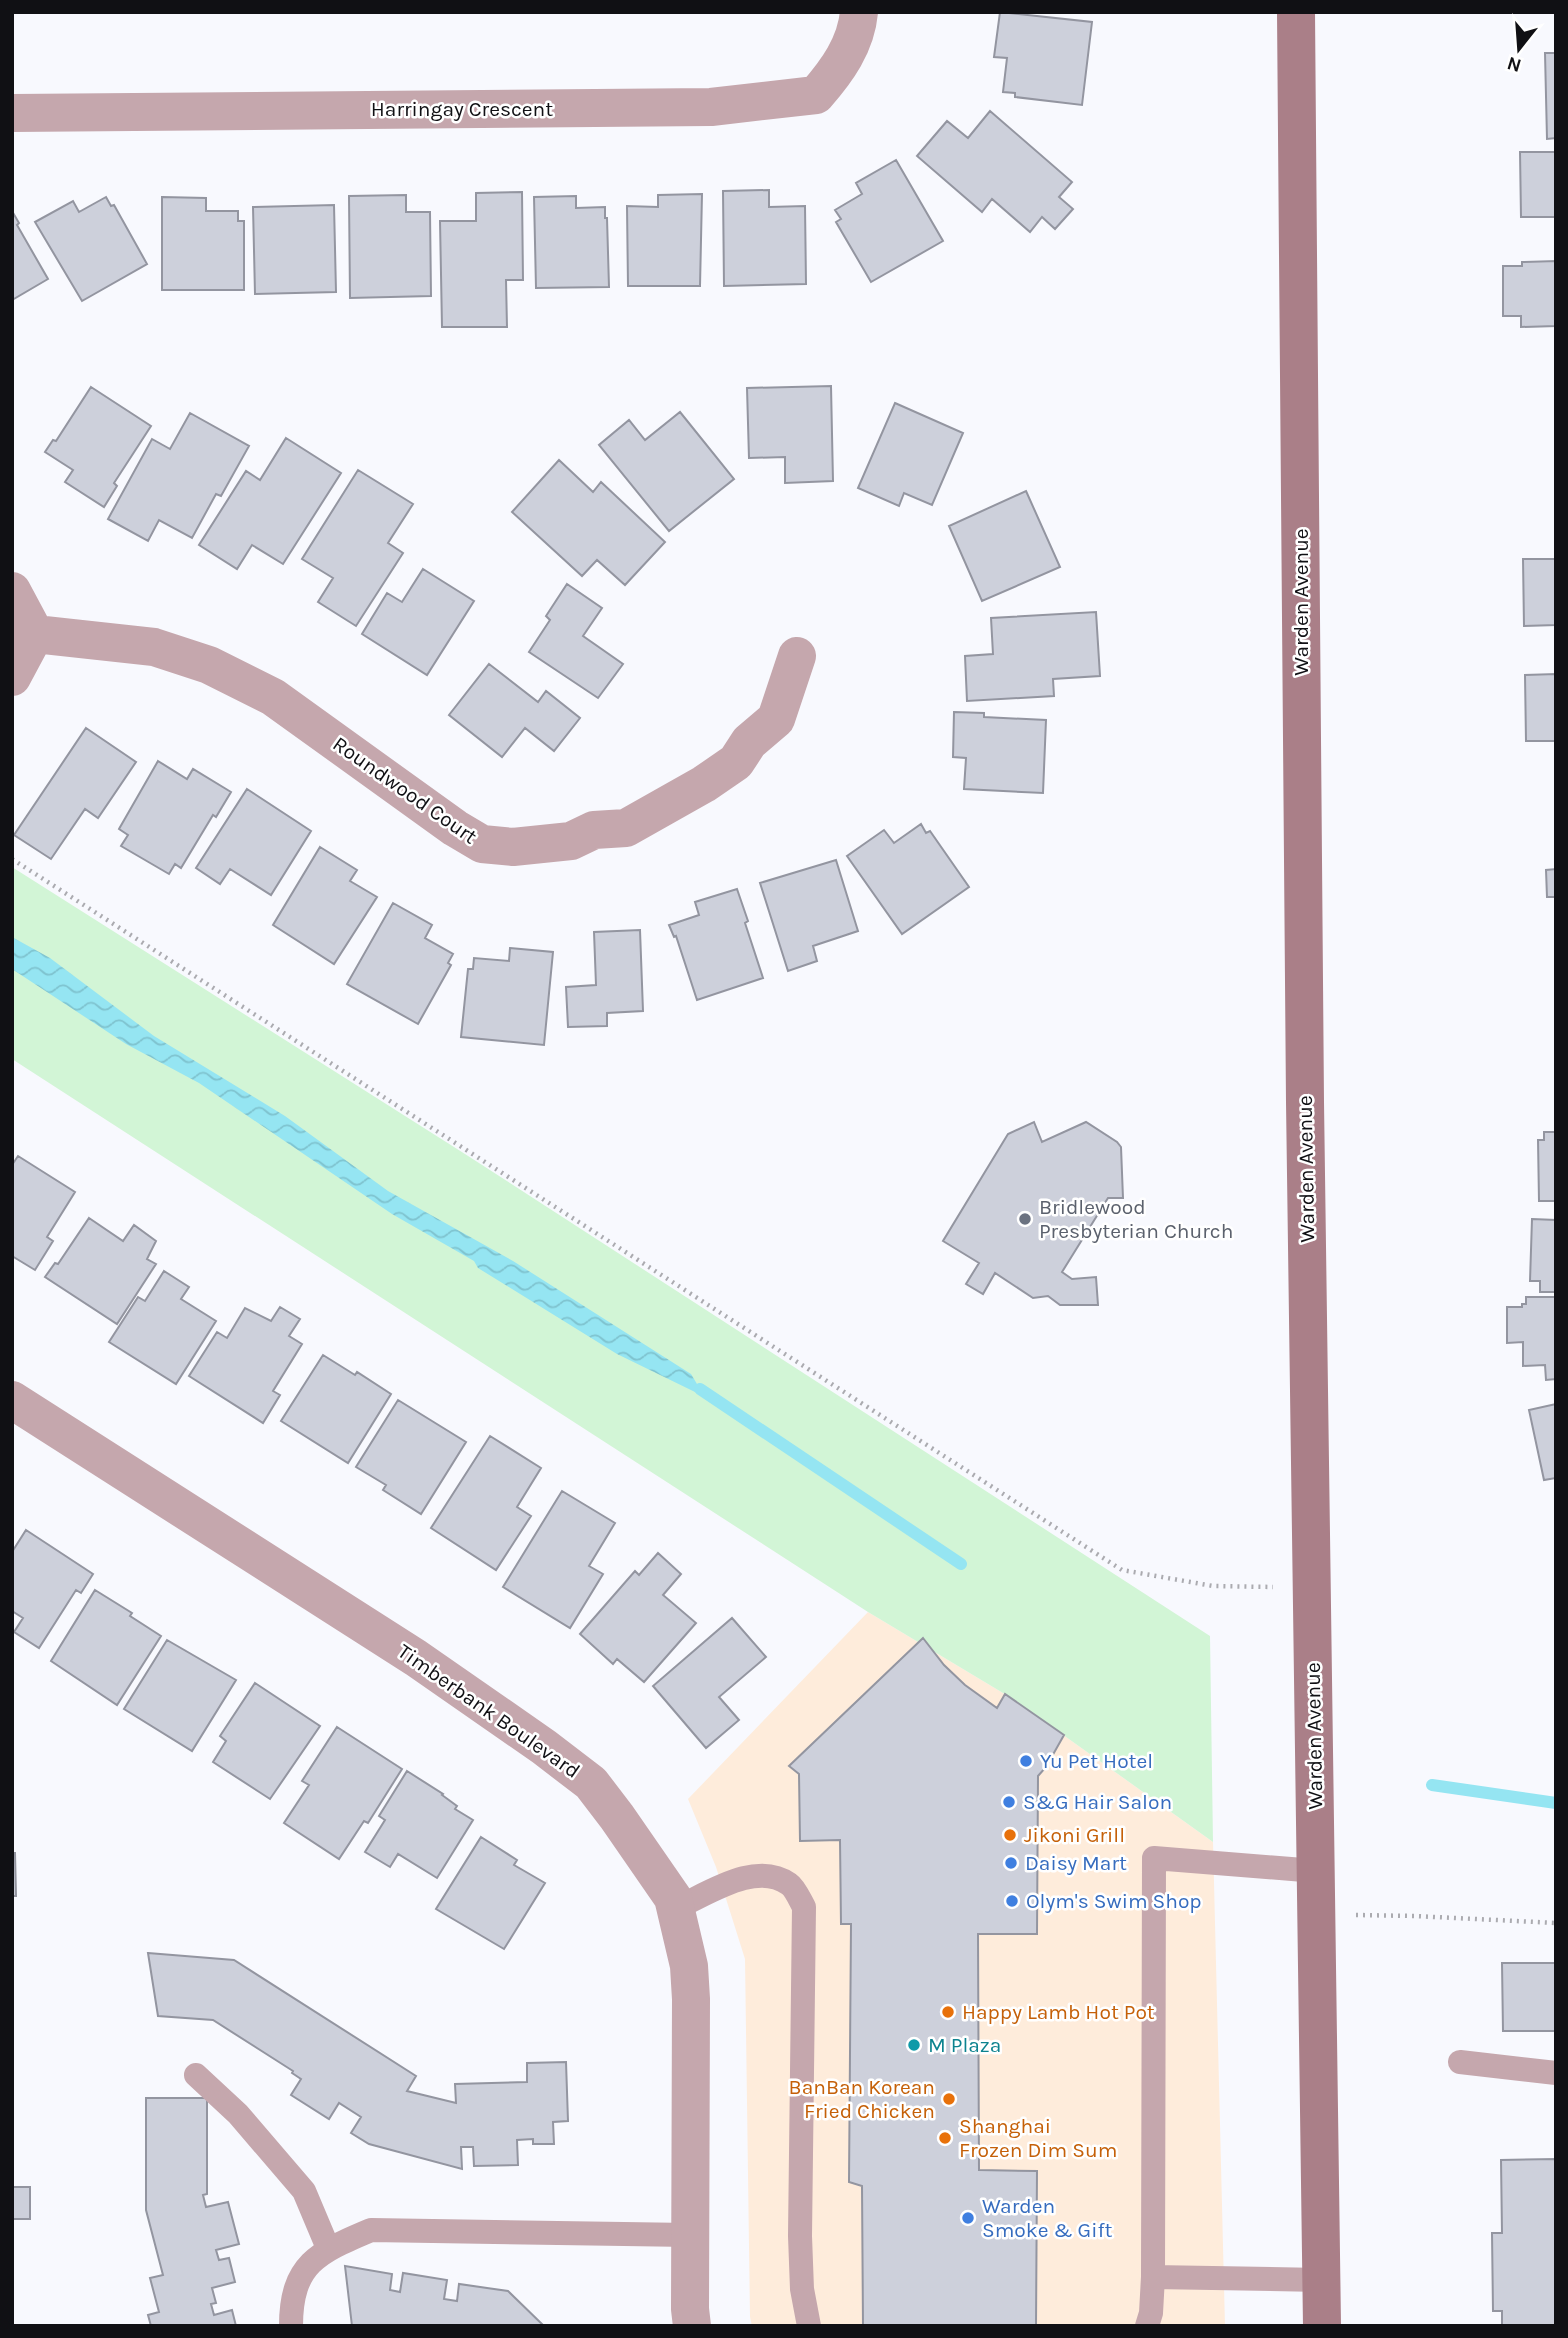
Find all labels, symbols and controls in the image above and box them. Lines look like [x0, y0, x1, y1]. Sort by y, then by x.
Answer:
north arrow [1484, 14, 1554, 84]
text: N [1505, 52, 1524, 77]
street label: Harringay Crescent [371, 97, 553, 121]
street label: Warden Avenue [1289, 528, 1313, 676]
street label: Roundwood Court [328, 731, 482, 849]
street label: Warden Avenue [1293, 1095, 1319, 1243]
place label: Bridlewood Presbyterian Church [1039, 1195, 1233, 1243]
marker: Bridlewood Presbyterian Church [1017, 1211, 1033, 1227]
street label: Timberbank Boulevard [393, 1639, 585, 1783]
street label: Warden Avenue [1301, 1662, 1327, 1810]
place label: Yu Pet Hotel [1040, 1749, 1153, 1773]
marker: Yu Pet Hotel [1018, 1753, 1034, 1769]
place label: S&G Hair Salon [1023, 1790, 1172, 1814]
marker: S&G Hair Salon [1001, 1794, 1017, 1810]
place label: Jikoni Grill [1024, 1823, 1125, 1847]
marker: Jikoni Grill [1002, 1827, 1018, 1843]
place label: Daisy Mart [1025, 1851, 1127, 1875]
marker: Daisy Mart [1003, 1855, 1019, 1871]
place label: Olym's Swim Shop [1026, 1889, 1202, 1913]
marker: Olym's Swim Shop [1004, 1893, 1020, 1909]
place label: Happy Lamb Hot Pot [962, 2000, 1155, 2024]
marker: Happy Lamb Hot Pot [940, 2004, 956, 2020]
place label: M Plaza [928, 2033, 1001, 2057]
marker: M Plaza [906, 2037, 922, 2053]
place label: BanBan Korean Fried Chicken [789, 2075, 935, 2123]
marker: BanBan Korean Fried Chicken [941, 2091, 957, 2107]
place label: Shanghai Frozen Dim Sum [959, 2114, 1117, 2162]
marker: Shanghai Frozen Dim Sum [937, 2130, 953, 2146]
place label: Warden Smoke & Gift [982, 2194, 1113, 2242]
marker: Warden Smoke & Gift [960, 2210, 976, 2226]

